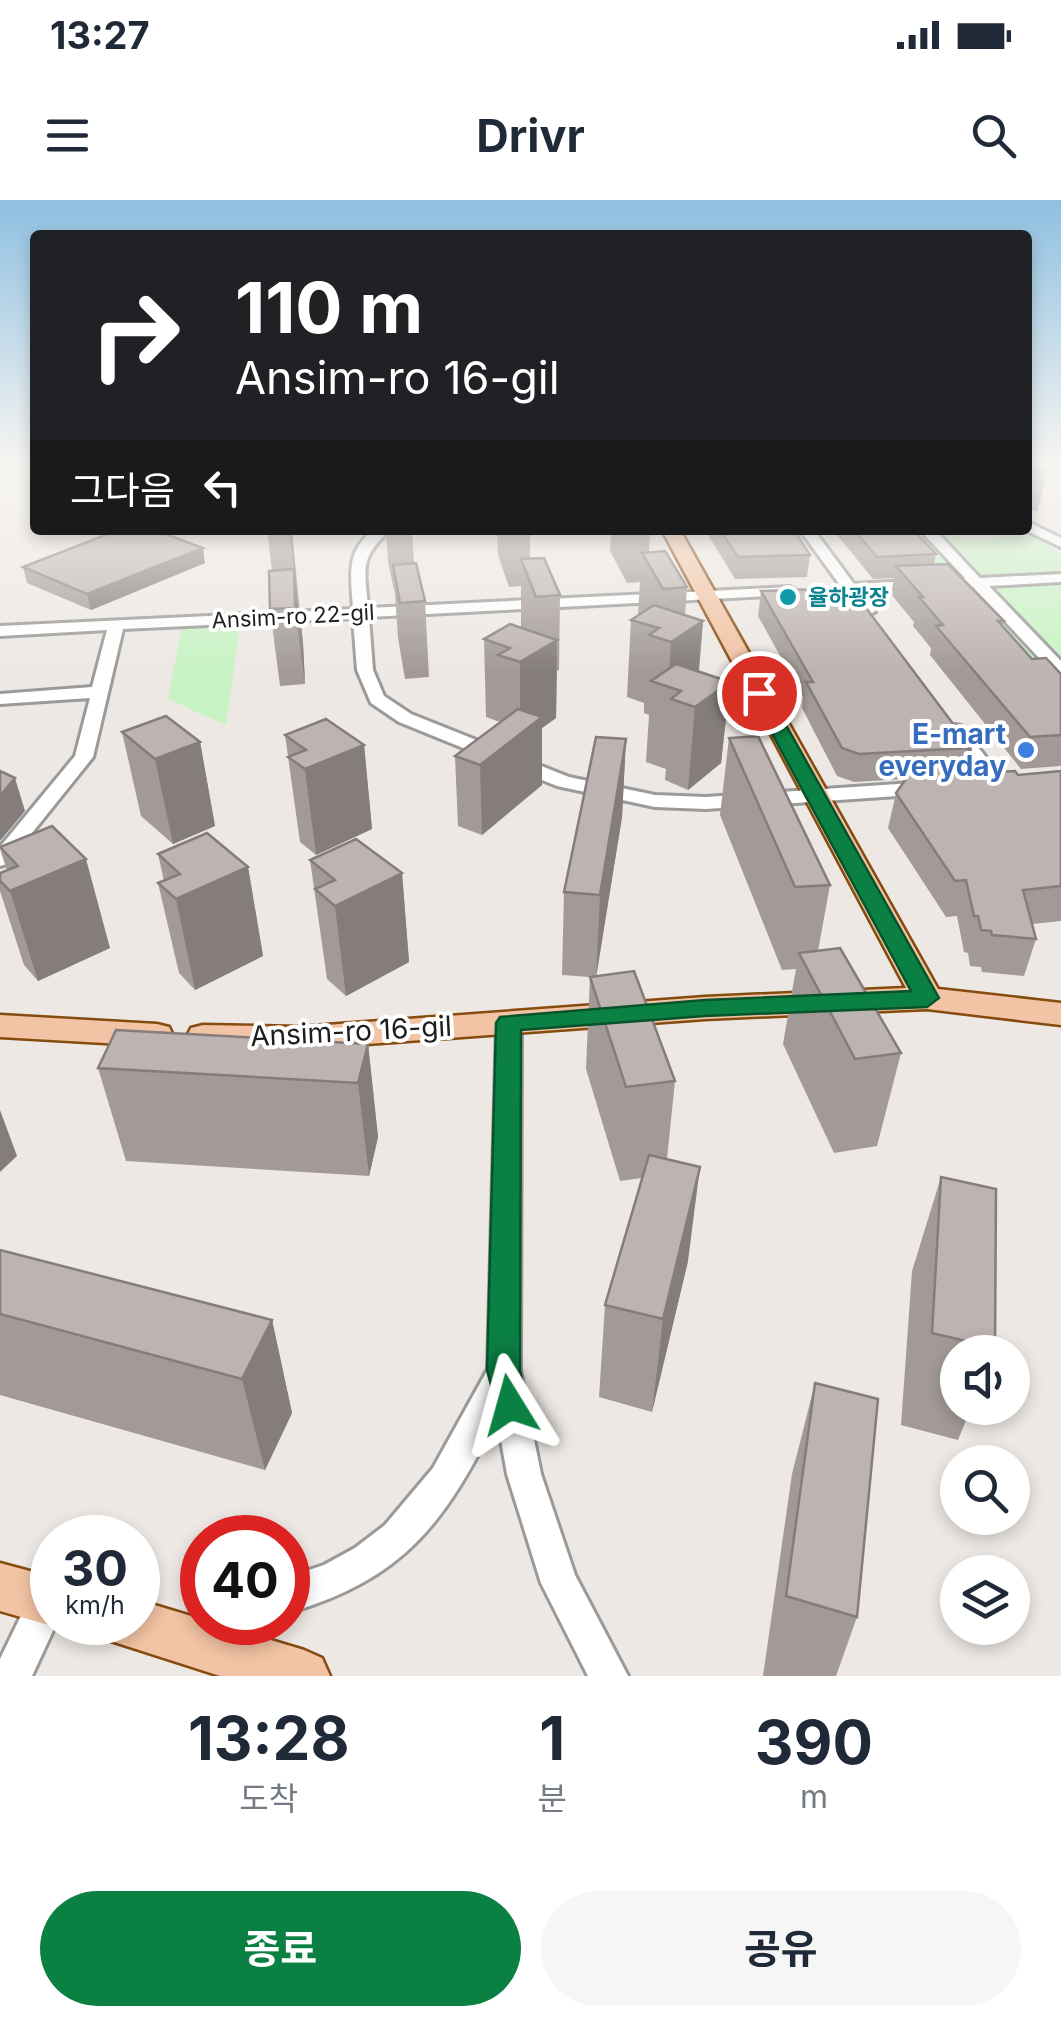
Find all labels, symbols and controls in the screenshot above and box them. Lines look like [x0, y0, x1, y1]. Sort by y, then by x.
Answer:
text: 13:27 [50, 12, 150, 58]
icon: menu [40, 108, 95, 163]
text: Drivr [476, 108, 585, 163]
icon: search [966, 108, 1021, 163]
text: 110 m [235, 265, 423, 350]
icon: right [70, 270, 200, 400]
text: Ansim-ro 16-gil [235, 350, 560, 405]
icon: left [195, 460, 250, 515]
text: 그다음 [70, 467, 175, 513]
place label: 율하광장 [808, 584, 889, 610]
marker: 율하광장 [777, 586, 799, 608]
street label: Ansim-ro 22-gil [211, 599, 375, 633]
pin [717, 651, 802, 736]
icon: arrive [732, 666, 787, 721]
place label: E-mart everyday [878, 717, 1006, 783]
marker: E-mart everyday [1015, 739, 1037, 761]
street label: Ansim-ro 16-gil [249, 1009, 453, 1053]
map controls [940, 1335, 1030, 1645]
button: sound [940, 1335, 1030, 1425]
position arrow [458, 1353, 562, 1457]
button: search [940, 1445, 1030, 1535]
speed limit sign: 40 [180, 1515, 310, 1645]
text: 30 [62, 1538, 128, 1598]
button: layers [940, 1555, 1030, 1645]
text: km/h [65, 1590, 125, 1620]
text: 13:28 [188, 1702, 349, 1774]
text: 1 [539, 1702, 565, 1774]
text: 390 [755, 1706, 873, 1778]
text: m [800, 1777, 828, 1816]
text: 도착 [239, 1779, 298, 1818]
text: 분 [537, 1779, 567, 1818]
button: 종료 [40, 1891, 521, 2006]
button: 공유 [541, 1891, 1021, 2006]

